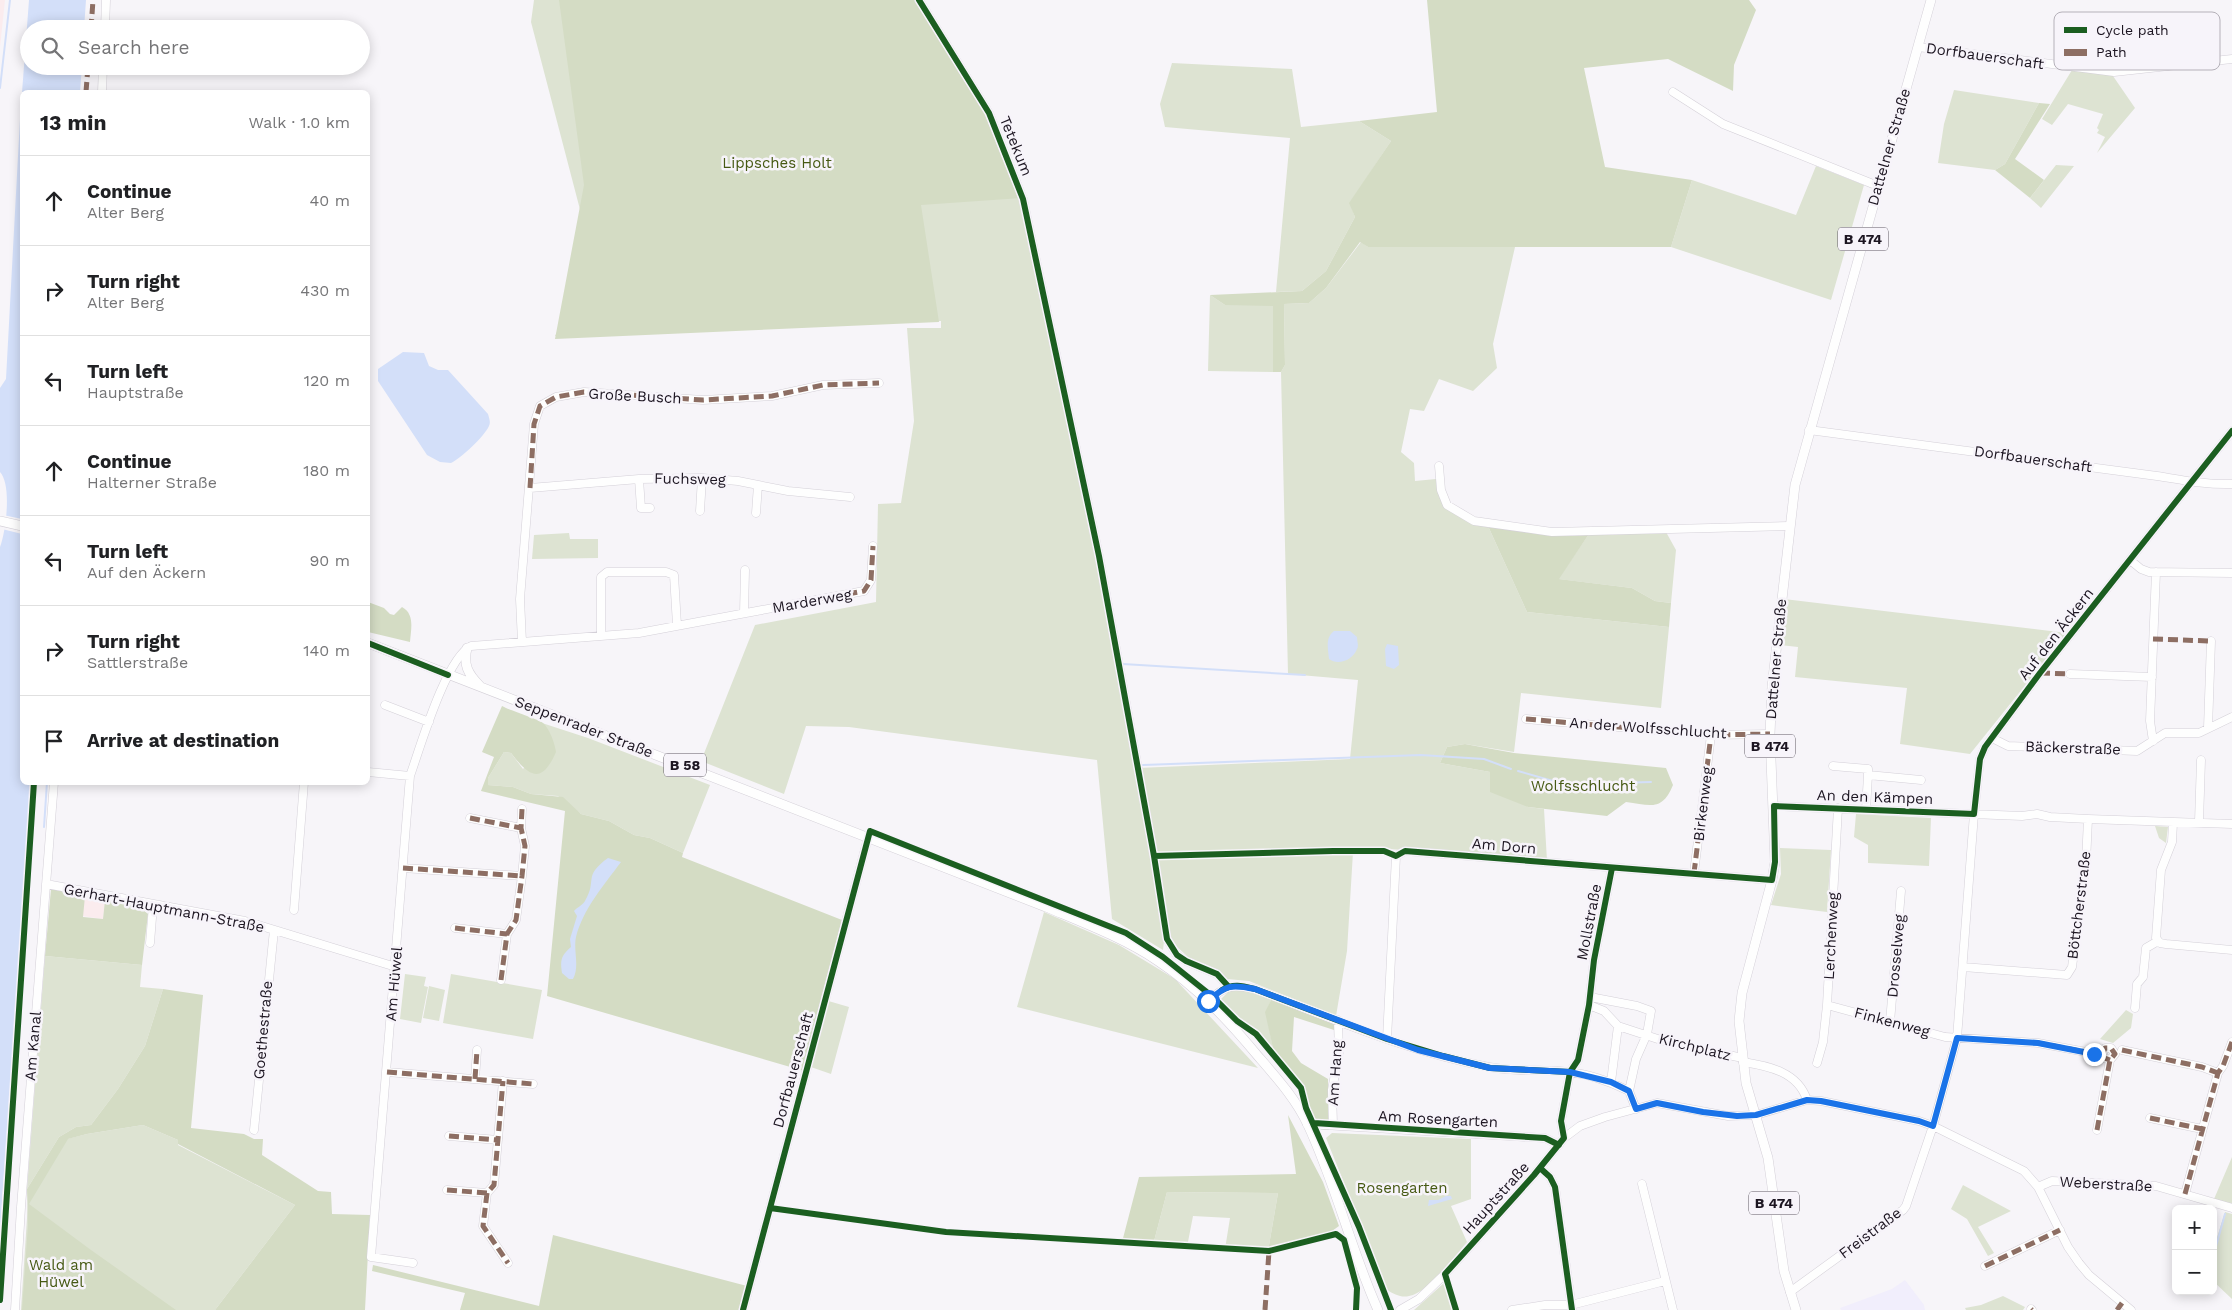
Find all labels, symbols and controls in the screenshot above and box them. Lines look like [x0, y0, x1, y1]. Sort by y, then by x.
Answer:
legend [2054, 12, 2220, 70]
search box [20, 20, 370, 75]
text: Cycle path [2096, 22, 2169, 38]
icon: search [38, 34, 66, 62]
text: Search here [78, 36, 189, 59]
street label: Dorfbauerschaft [1925, 39, 2046, 73]
text: Path [2096, 44, 2127, 60]
street label: Dattelner Straße [1864, 86, 1914, 208]
text: 13 min [40, 110, 106, 135]
text: Walk · 1.0 km [249, 113, 350, 132]
street label: Tetekum [996, 113, 1036, 179]
park label: Lippsches Holt [722, 154, 832, 172]
text: Continue [87, 180, 171, 203]
icon: ahead [40, 187, 68, 215]
text: 40 m [310, 191, 350, 210]
text: Alter Berg [87, 203, 164, 222]
road number: B 474 [1838, 228, 1888, 250]
text: Turn right [87, 270, 180, 293]
icon: right [40, 277, 68, 305]
text: 430 m [300, 281, 350, 300]
text: Alter Berg [87, 293, 164, 312]
text: Turn left [87, 360, 168, 383]
icon: left [40, 367, 68, 395]
text: 120 m [304, 371, 350, 390]
text: Hauptstraße [87, 383, 184, 402]
street label: Große Busch [588, 385, 682, 407]
street label: Dorfbauerschaft [1973, 442, 2094, 476]
text: Continue [87, 450, 171, 473]
icon: ahead [40, 457, 68, 485]
text: 180 m [303, 461, 350, 480]
street label: Fuchsweg [654, 469, 726, 489]
text: Halterner Straße [87, 473, 217, 492]
text: Turn left [87, 540, 168, 563]
icon: left [40, 547, 68, 575]
text: 90 m [309, 551, 350, 570]
text: Auf den Äckern [87, 563, 206, 582]
street label: Auf den Äckern [2015, 584, 2097, 684]
street label: Marderweg [771, 585, 853, 617]
street label: Dattelner Straße [1762, 598, 1790, 720]
text: Turn right [87, 630, 180, 653]
icon: right [40, 637, 68, 665]
text: 140 m [303, 641, 350, 660]
text: Sattlerstraße [87, 653, 188, 672]
street label: Seppenrader Straße [512, 692, 656, 762]
street label: An der Wolfsschlucht [1569, 714, 1728, 743]
icon: arrive [40, 727, 68, 755]
text: Arrive at destination [87, 729, 279, 752]
road number: B 474 [1745, 734, 1795, 758]
street label: Bäckerstraße [2025, 737, 2121, 759]
road number: B 58 [664, 754, 706, 776]
street label: Birkenweg [1690, 766, 1716, 842]
park label: Wolfsschlucht [1531, 777, 1636, 795]
street label: An den Kämpen [1816, 786, 1934, 808]
street label: Am Dorn [1471, 834, 1537, 858]
street label: Böttcherstraße [2063, 850, 2095, 960]
street label: Gerhart-Hauptmann-Straße [62, 880, 266, 936]
street label: Mollstraße [1573, 882, 1605, 962]
street label: Lerchenweg [1820, 892, 1842, 980]
street label: Drosselweg [1883, 914, 1909, 998]
street label: Am Hüwel [382, 945, 406, 1022]
street label: Goethestraße [250, 980, 276, 1080]
route start [1197, 990, 1220, 1013]
street label: Finkenweg [1852, 1003, 1932, 1041]
street label: Am Kanal [21, 1010, 45, 1082]
street label: Dorfbauerschaft [769, 1010, 817, 1130]
street label: Kirchplatz [1657, 1029, 1733, 1065]
street label: Am Hang [1324, 1039, 1346, 1107]
route end [2083, 1043, 2106, 1066]
street label: Am Rosengarten [1377, 1107, 1499, 1131]
street label: Hauptstraße [1459, 1158, 1533, 1238]
street label: Weberstraße [2059, 1173, 2153, 1195]
park label: Rosengarten [1357, 1179, 1447, 1197]
road number: B 474 [1749, 1192, 1799, 1214]
street label: Freistraße [1835, 1204, 1905, 1262]
map controls [2172, 1205, 2217, 1295]
button: + [2172, 1205, 2217, 1250]
button: − [2172, 1250, 2217, 1295]
park label: Wald am Hüwel [29, 1256, 93, 1291]

